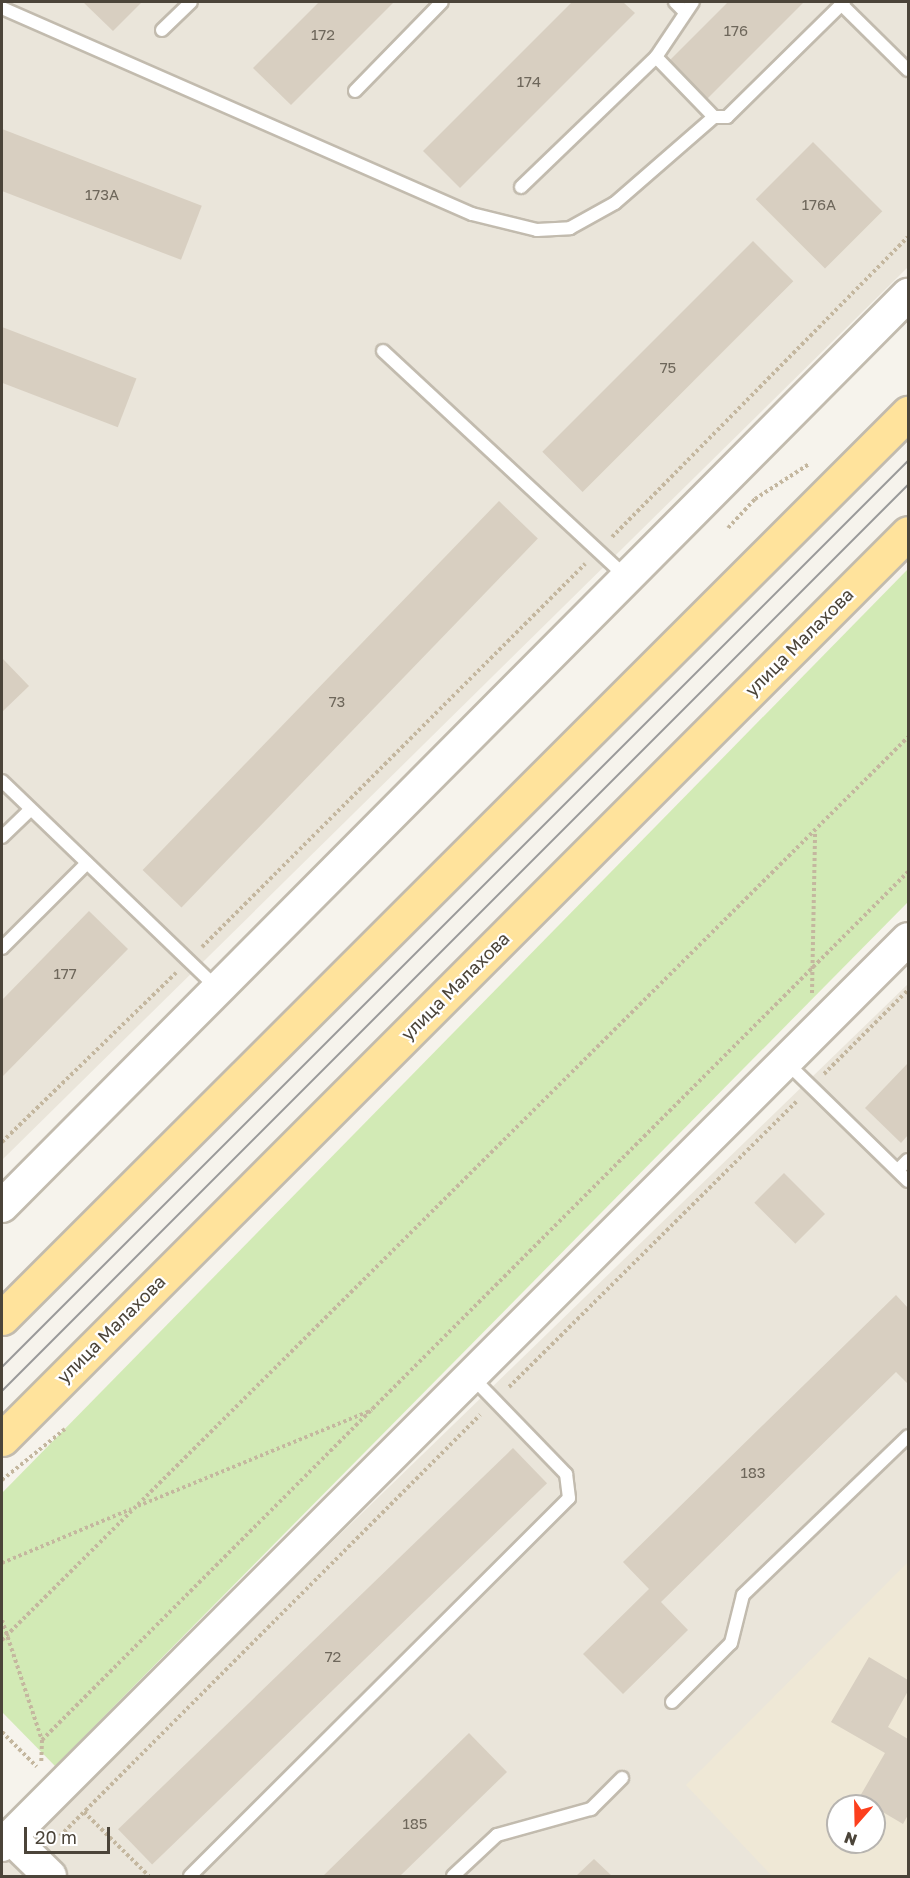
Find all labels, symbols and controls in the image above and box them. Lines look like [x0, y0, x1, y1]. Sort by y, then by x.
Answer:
house number: 176 [724, 22, 748, 40]
house number: 172 [311, 26, 335, 44]
house number: 174 [517, 73, 541, 91]
house number: 173А [85, 186, 119, 204]
house number: 176А [802, 196, 836, 214]
house number: 75 [660, 359, 676, 377]
street label: улица Малахова [740, 583, 858, 701]
house number: 73 [329, 693, 345, 711]
street label: улица Малахова [396, 927, 514, 1045]
house number: 177 [53, 965, 77, 983]
street label: улица Малахова [52, 1270, 170, 1388]
house number: 183 [740, 1464, 766, 1482]
house number: 72 [325, 1648, 341, 1666]
north arrow [826, 1794, 886, 1854]
scale bar [27, 1815, 112, 1853]
house number: 185 [402, 1815, 428, 1833]
text: 20 m [35, 1826, 77, 1848]
text: N [841, 1828, 860, 1851]

